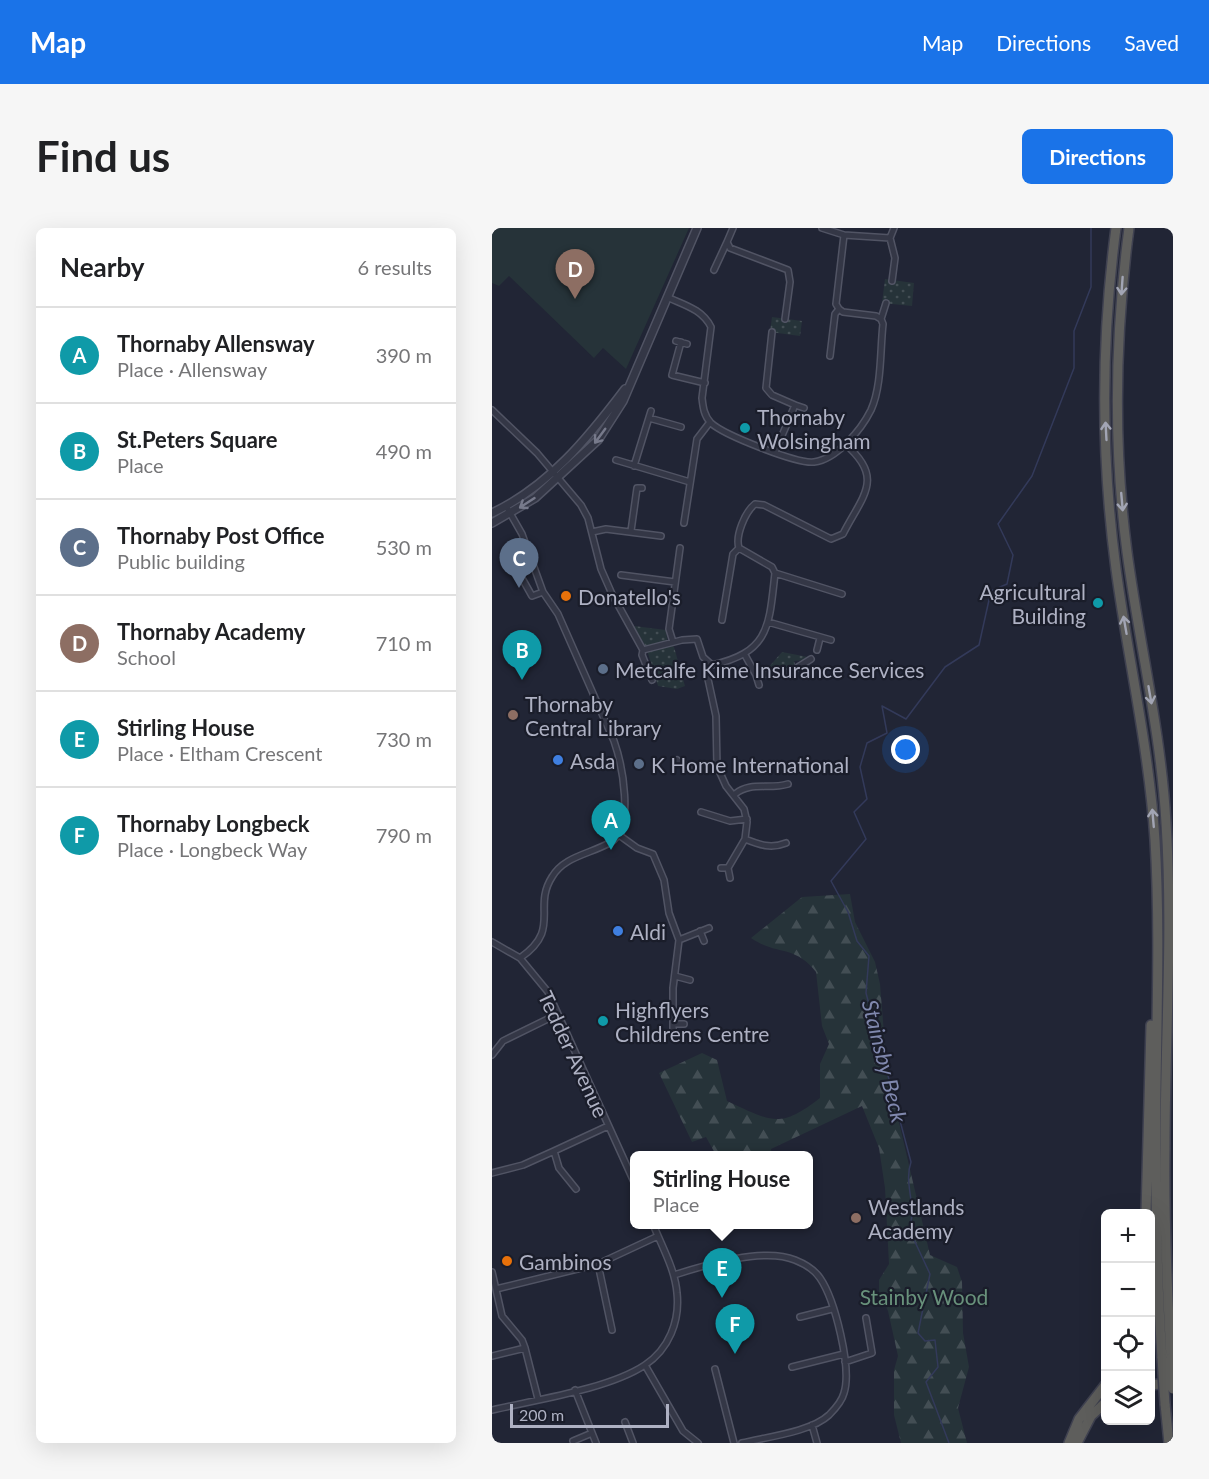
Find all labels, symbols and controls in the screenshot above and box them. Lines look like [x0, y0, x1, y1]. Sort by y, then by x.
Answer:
text: Map [30, 25, 86, 59]
text: Map [922, 30, 963, 55]
text: Directions [996, 30, 1091, 55]
text: Saved [1124, 30, 1179, 55]
button: Directions [1022, 129, 1173, 184]
text: Find us [36, 131, 170, 181]
pin: D [556, 250, 595, 299]
text: Nearby [60, 251, 145, 283]
text: 6 results [357, 255, 432, 279]
one-way arrow [1116, 276, 1127, 296]
text: Thornaby Allensway [117, 330, 315, 357]
text: A [73, 343, 86, 367]
text: 390 m [376, 343, 432, 367]
text: Place · Allensway [117, 357, 267, 381]
place label: Thornaby Wolsingham [757, 404, 871, 453]
marker: Thornaby Wolsingham [738, 421, 752, 435]
one-way arrow [1100, 421, 1111, 441]
text: St.Peters Square [117, 426, 278, 453]
one-way arrow [594, 427, 606, 443]
text: B [73, 439, 86, 463]
text: 490 m [376, 439, 432, 463]
text: Place [117, 453, 164, 477]
one-way arrow [1117, 491, 1128, 511]
one-way arrow [519, 497, 535, 509]
text: Thornaby Post Office [117, 522, 324, 549]
text: C [73, 535, 86, 559]
text: 530 m [376, 535, 432, 559]
pin: C [500, 538, 538, 588]
text: Public building [117, 549, 245, 573]
place label: Agricultural Building [979, 579, 1086, 628]
place label: Donatello's [578, 584, 681, 609]
marker: Donatello's [559, 589, 573, 603]
marker: Agricultural Building [1091, 596, 1105, 610]
one-way arrow [1119, 615, 1130, 635]
text: Thornaby Academy [117, 618, 305, 645]
pin: B [502, 630, 542, 680]
text: D [72, 631, 87, 655]
text: 710 m [376, 631, 432, 655]
text: School [117, 645, 176, 669]
place label: Metcalfe Kime Insurance Services [615, 657, 924, 682]
marker: Metcalfe Kime Insurance Services [596, 662, 610, 676]
one-way arrow [1145, 684, 1156, 704]
place label: Thornaby Central Library [525, 691, 661, 740]
marker: Thornaby Central Library [506, 708, 520, 722]
text: Stirling House [117, 714, 254, 741]
text: E [74, 727, 85, 751]
text: 730 m [376, 727, 432, 751]
your location [891, 735, 920, 764]
text: Place · Eltham Crescent [117, 741, 323, 765]
place label: Asda [570, 748, 616, 773]
place label: K Home International [651, 752, 849, 777]
marker: Asda [551, 753, 565, 767]
marker: K Home International [632, 757, 646, 771]
pin: A [592, 800, 630, 850]
one-way arrow [1147, 808, 1158, 828]
text: Thornaby Longbeck [117, 810, 310, 837]
text: F [74, 823, 85, 847]
text: 790 m [376, 823, 432, 847]
text: Place · Longbeck Way [117, 837, 307, 861]
place label: Aldi [630, 919, 666, 944]
marker: Aldi [611, 924, 625, 938]
street label: Tedder Avenue [534, 987, 614, 1121]
place label: Highflyers Childrens Centre [615, 997, 769, 1046]
water label: Stainsby Beck [857, 997, 913, 1126]
marker: Highflyers Childrens Centre [596, 1014, 610, 1028]
popup [630, 1151, 813, 1229]
text: Stirling House [653, 1165, 790, 1192]
text: Place [653, 1192, 699, 1216]
place label: Westlands Academy [868, 1194, 964, 1243]
map controls [1101, 1209, 1155, 1425]
button: + [1101, 1209, 1155, 1263]
marker: Westlands Academy [849, 1211, 863, 1225]
pin: E [702, 1248, 742, 1298]
place label: Gambinos [519, 1249, 612, 1274]
marker: Gambinos [500, 1254, 514, 1268]
button: − [1101, 1263, 1155, 1317]
park label: Stainby Wood [860, 1284, 988, 1309]
pin: F [716, 1304, 754, 1354]
button: locate [1101, 1317, 1155, 1371]
button: layers [1101, 1371, 1155, 1425]
scale bar [510, 1401, 669, 1428]
text: 200 m [519, 1405, 564, 1424]

